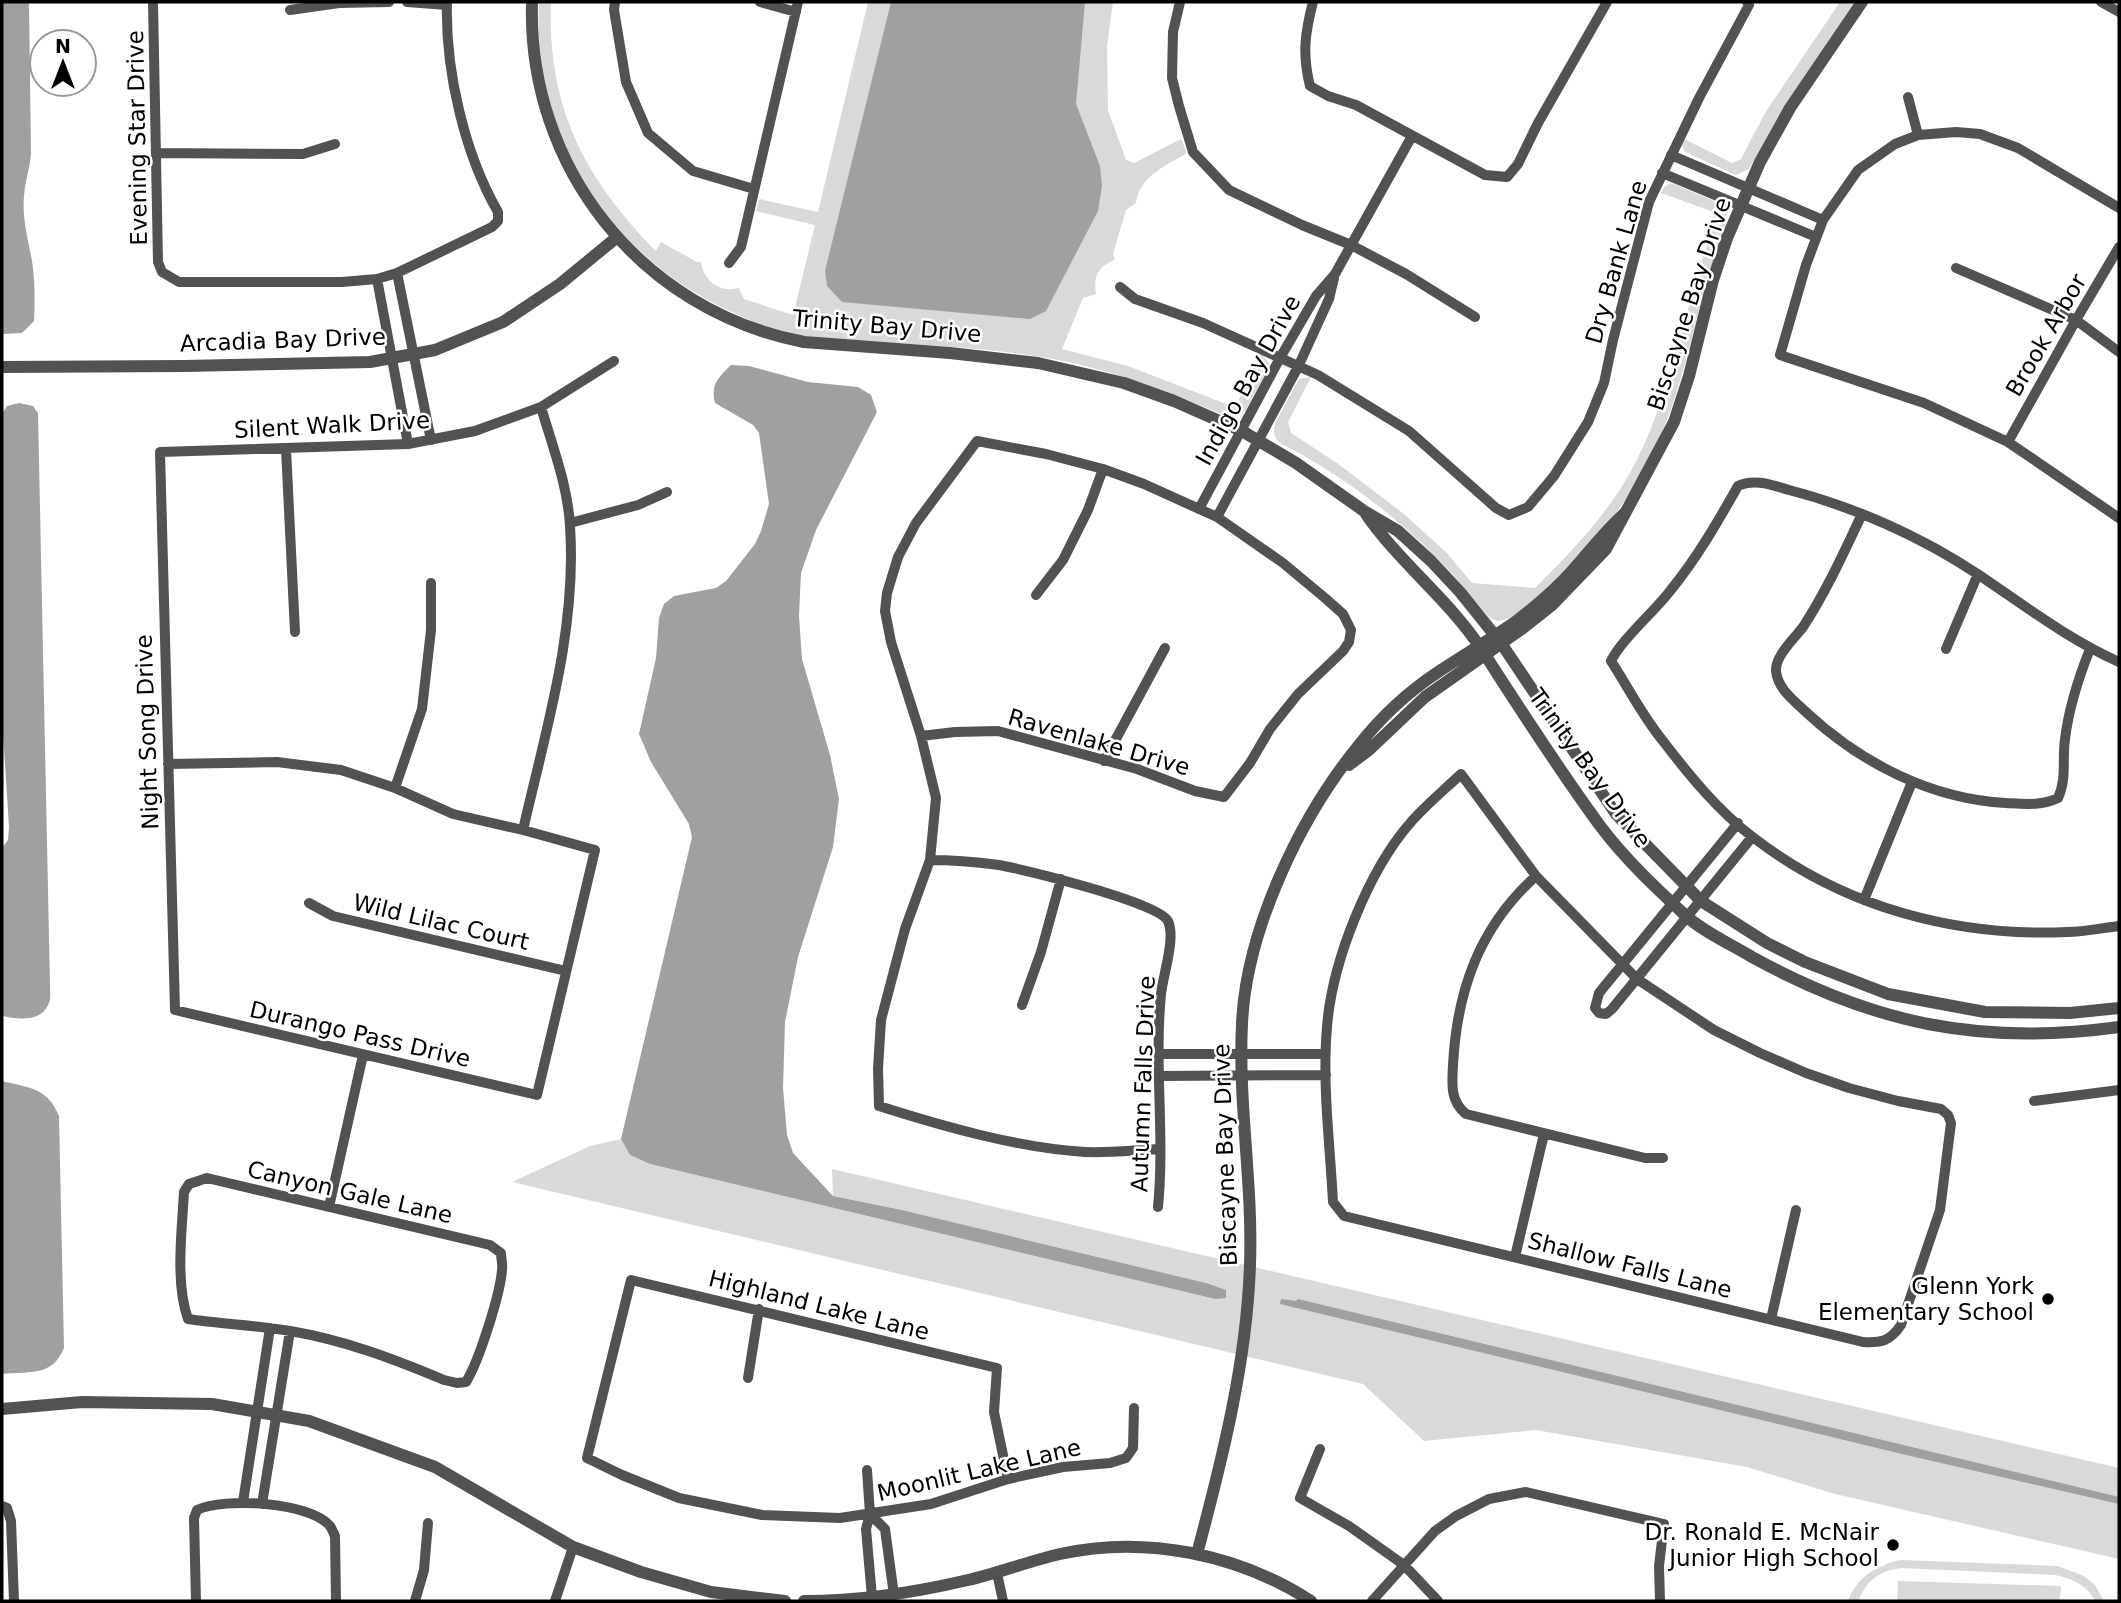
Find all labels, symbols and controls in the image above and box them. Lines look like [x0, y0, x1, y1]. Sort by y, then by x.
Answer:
north arrow [28, 28, 98, 98]
street label: Evening Star Drive [122, 30, 152, 246]
text: N [55, 35, 71, 57]
street label: Dry Bank Lane [1580, 177, 1652, 347]
street label: Biscayne Bay Drive [1642, 194, 1736, 414]
street label: Brook Arbor [2001, 269, 2092, 401]
street label: Indigo Bay Drive [1190, 290, 1306, 470]
street label: Trinity Bay Drive [790, 305, 983, 347]
street label: Arcadia Bay Drive [180, 323, 386, 357]
street label: Silent Walk Drive [233, 407, 431, 443]
street label: Night Song Drive [131, 634, 163, 830]
street label: Trinity Bay Drive [1523, 683, 1656, 852]
street label: Ravenlake Drive [1005, 704, 1193, 780]
street label: Wild Lilac Court [350, 889, 532, 955]
street label: Autumn Falls Drive [1126, 975, 1160, 1193]
street label: Durango Pass Drive [247, 996, 473, 1072]
street label: Biscayne Bay Drive [1208, 1043, 1242, 1267]
street label: Canyon Gale Lane [245, 1156, 455, 1228]
street label: Shallow Falls Lane [1525, 1227, 1735, 1303]
street label: Highland Lake Lane [706, 1265, 932, 1345]
place label: Glenn York Elementary School [1818, 1273, 2035, 1325]
marker: Glenn York Elementary School [2040, 1291, 2056, 1307]
street label: Moonlit Lake Lane [875, 1434, 1083, 1506]
place label: Dr. Ronald E. McNair Junior High School [1645, 1519, 1880, 1571]
marker: Dr. Ronald E. McNair Junior High School [1885, 1537, 1901, 1553]

